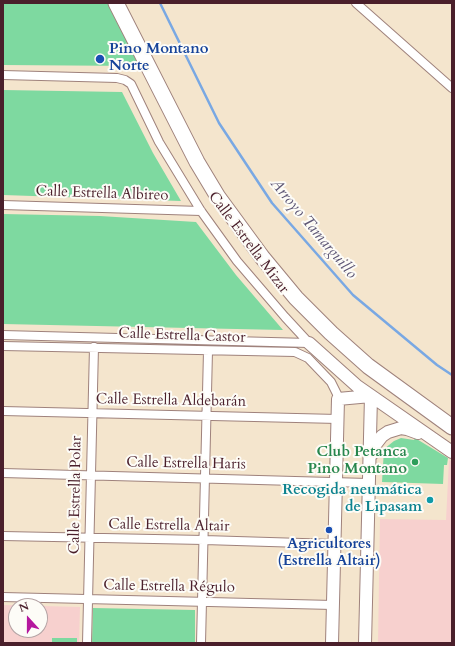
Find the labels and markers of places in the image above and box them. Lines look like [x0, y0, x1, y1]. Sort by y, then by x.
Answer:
place label: Pino Montano Norte [109, 41, 209, 76]
marker: Pino Montano Norte [94, 53, 106, 65]
place label: Club Petanca Pino Montano [307, 444, 407, 479]
marker: Club Petanca Pino Montano [410, 457, 420, 467]
place label: Recogida neumática de Lipasam [282, 482, 422, 517]
marker: Recogida neumática de Lipasam [425, 495, 435, 505]
marker: Agricultores (Estrella Altair) [324, 525, 334, 535]
place label: Agricultores (Estrella Altair) [277, 536, 381, 571]

